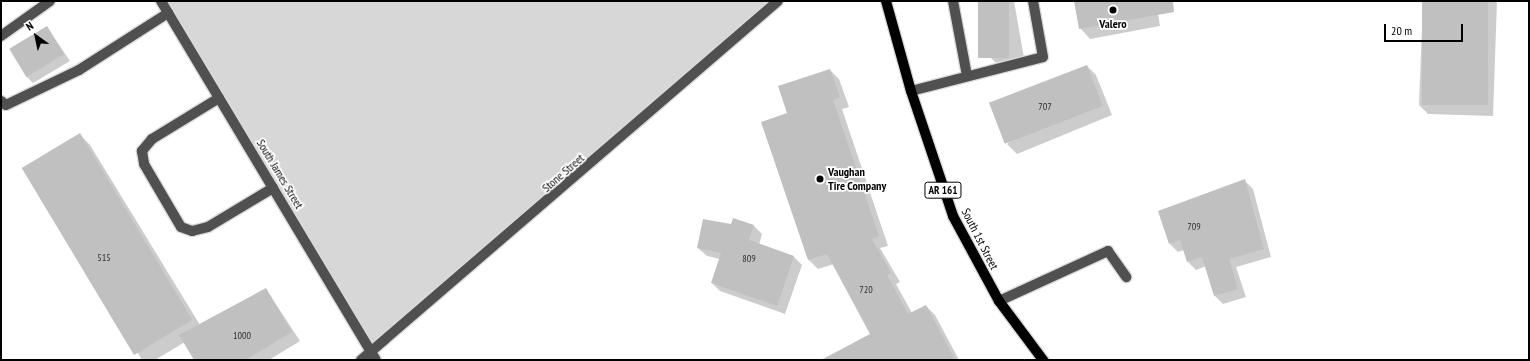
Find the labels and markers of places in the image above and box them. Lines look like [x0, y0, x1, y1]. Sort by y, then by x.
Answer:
marker: Valero [1108, 5, 1118, 15]
place label: Valero [1099, 17, 1127, 31]
place label: Vaughan Tire Company [828, 165, 886, 193]
marker: Vaughan Tire Company [815, 174, 825, 184]

